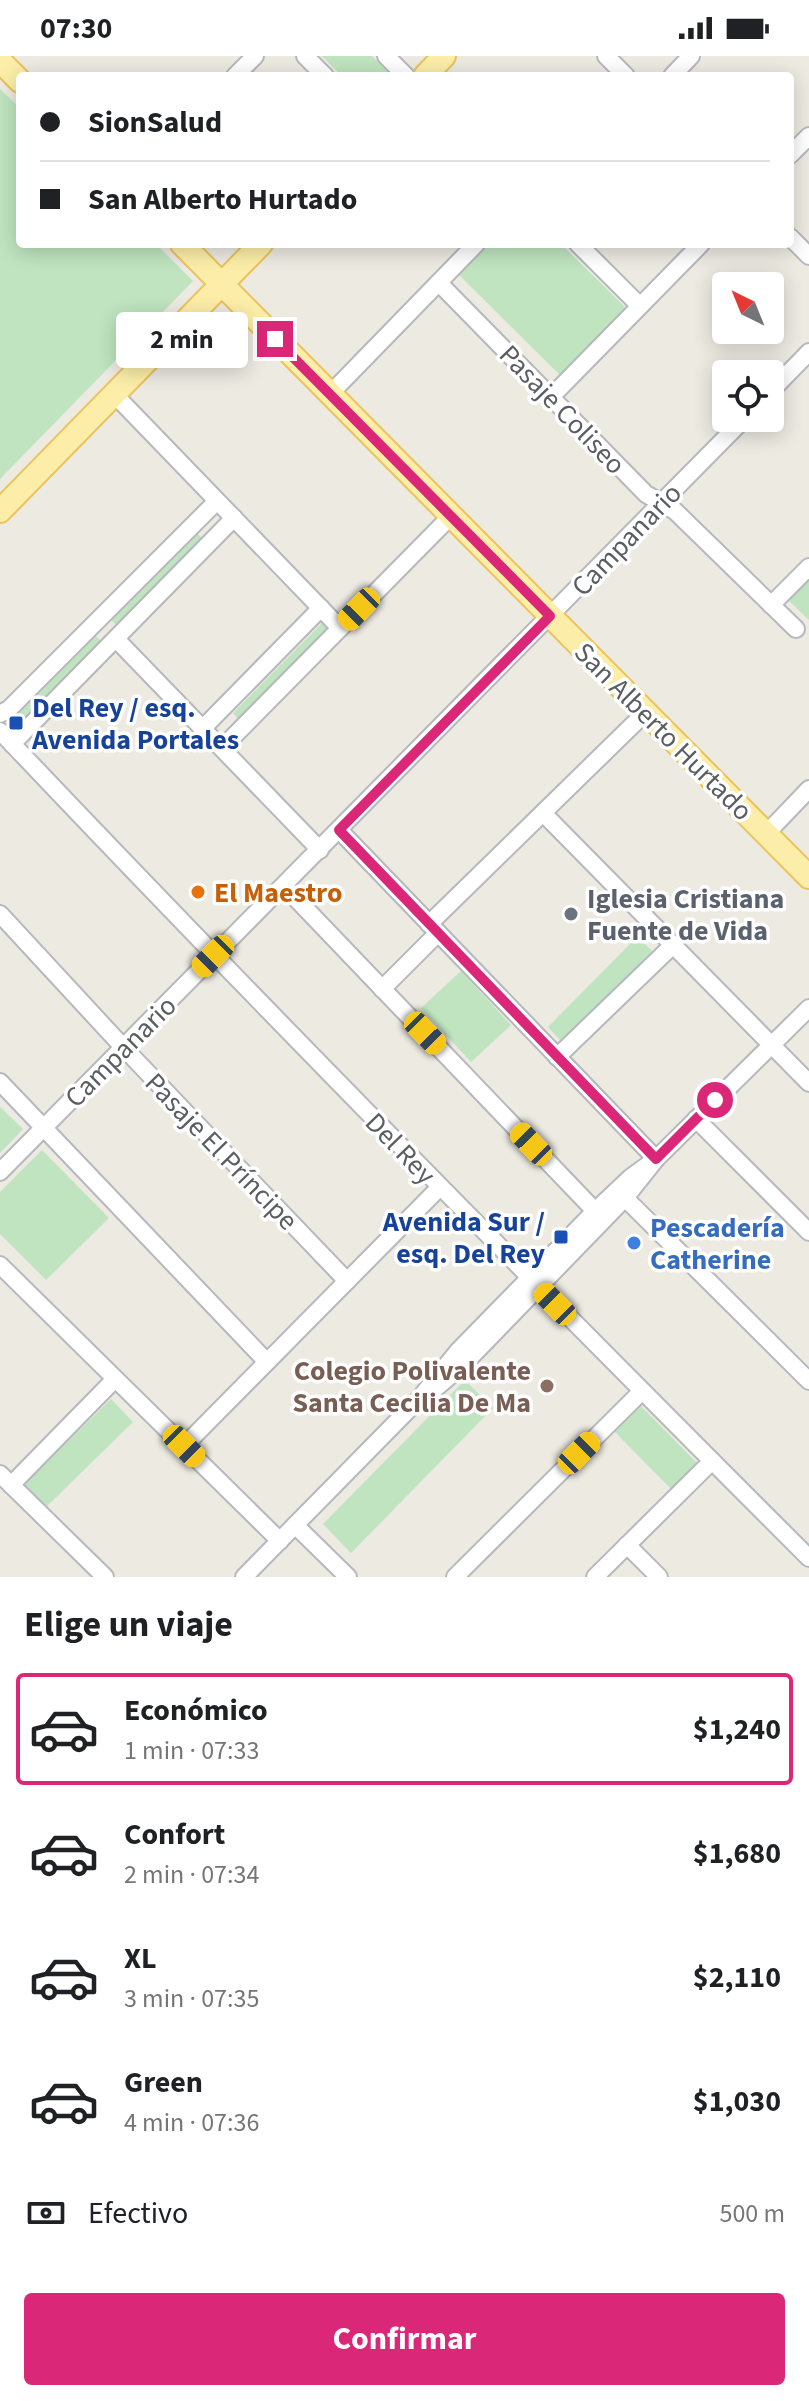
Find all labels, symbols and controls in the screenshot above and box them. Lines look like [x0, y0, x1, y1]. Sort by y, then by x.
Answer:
text: 07:30 [40, 7, 112, 50]
text: SionSalud [88, 101, 222, 144]
text: San Alberto Hurtado [88, 178, 357, 221]
north arrow [712, 272, 784, 344]
map controls [712, 272, 784, 432]
callout: 2 min [115, 311, 247, 367]
text: 2 min [150, 321, 214, 358]
route end [257, 321, 293, 357]
street label: Pasaje Coliseo [490, 336, 635, 484]
button: locate [712, 360, 784, 432]
street label: Campanario [562, 474, 691, 605]
car [334, 583, 384, 635]
street label: San Alberto Hurtado [565, 633, 762, 830]
place label: Del Rey / esq. Avenida Portales [31, 688, 239, 760]
marker: Del Rey / esq. Avenida Portales [7, 714, 25, 732]
place label: El Maestro [214, 873, 343, 913]
place label: Iglesia Cristiana Fuente de Vida [587, 879, 784, 951]
marker: El Maestro [189, 883, 207, 901]
marker: Iglesia Cristiana Fuente de Vida [562, 905, 580, 923]
car [188, 931, 238, 981]
street label: Campanario [56, 987, 186, 1117]
car [400, 1007, 450, 1059]
street label: Pasaje El Príncipe [136, 1064, 307, 1239]
route start [697, 1082, 733, 1118]
street label: Del Rey [356, 1104, 445, 1194]
car [506, 1118, 556, 1170]
place label: Avenida Sur / esq. Del Rey [382, 1202, 545, 1274]
place label: Pescadería Catherine [650, 1208, 785, 1280]
marker: Avenida Sur / esq. Del Rey [552, 1228, 570, 1246]
marker: Pescadería Catherine [625, 1234, 643, 1252]
car [530, 1279, 580, 1329]
place label: Colegio Polivalente Santa Cecilia De Ma [292, 1351, 531, 1423]
marker: Colegio Polivalente Santa Cecilia De Ma [538, 1377, 556, 1395]
car [159, 1421, 209, 1471]
car [554, 1428, 604, 1478]
text: Elige un viaje [24, 1599, 233, 1650]
text: Económico [124, 1689, 268, 1732]
icon: car [28, 1693, 100, 1765]
text: $1,240 [693, 1708, 781, 1751]
text: 1 min · 07:33 [124, 1732, 259, 1769]
text: Confort [124, 1813, 225, 1856]
icon: car [28, 1817, 100, 1889]
text: $1,680 [693, 1832, 781, 1875]
text: 2 min · 07:34 [124, 1856, 259, 1893]
text: XL [124, 1937, 157, 1980]
icon: car [28, 1941, 100, 2013]
text: $2,110 [693, 1956, 781, 1999]
text: 3 min · 07:35 [124, 1980, 259, 2017]
text: Green [124, 2061, 203, 2104]
icon: car [28, 2065, 100, 2137]
text: $1,030 [693, 2080, 781, 2123]
text: 4 min · 07:36 [124, 2104, 259, 2141]
icon: cash [24, 2191, 68, 2235]
text: Efectivo [88, 2192, 188, 2235]
text: 500 m [719, 2195, 785, 2232]
button: Confirmar [24, 2293, 785, 2385]

